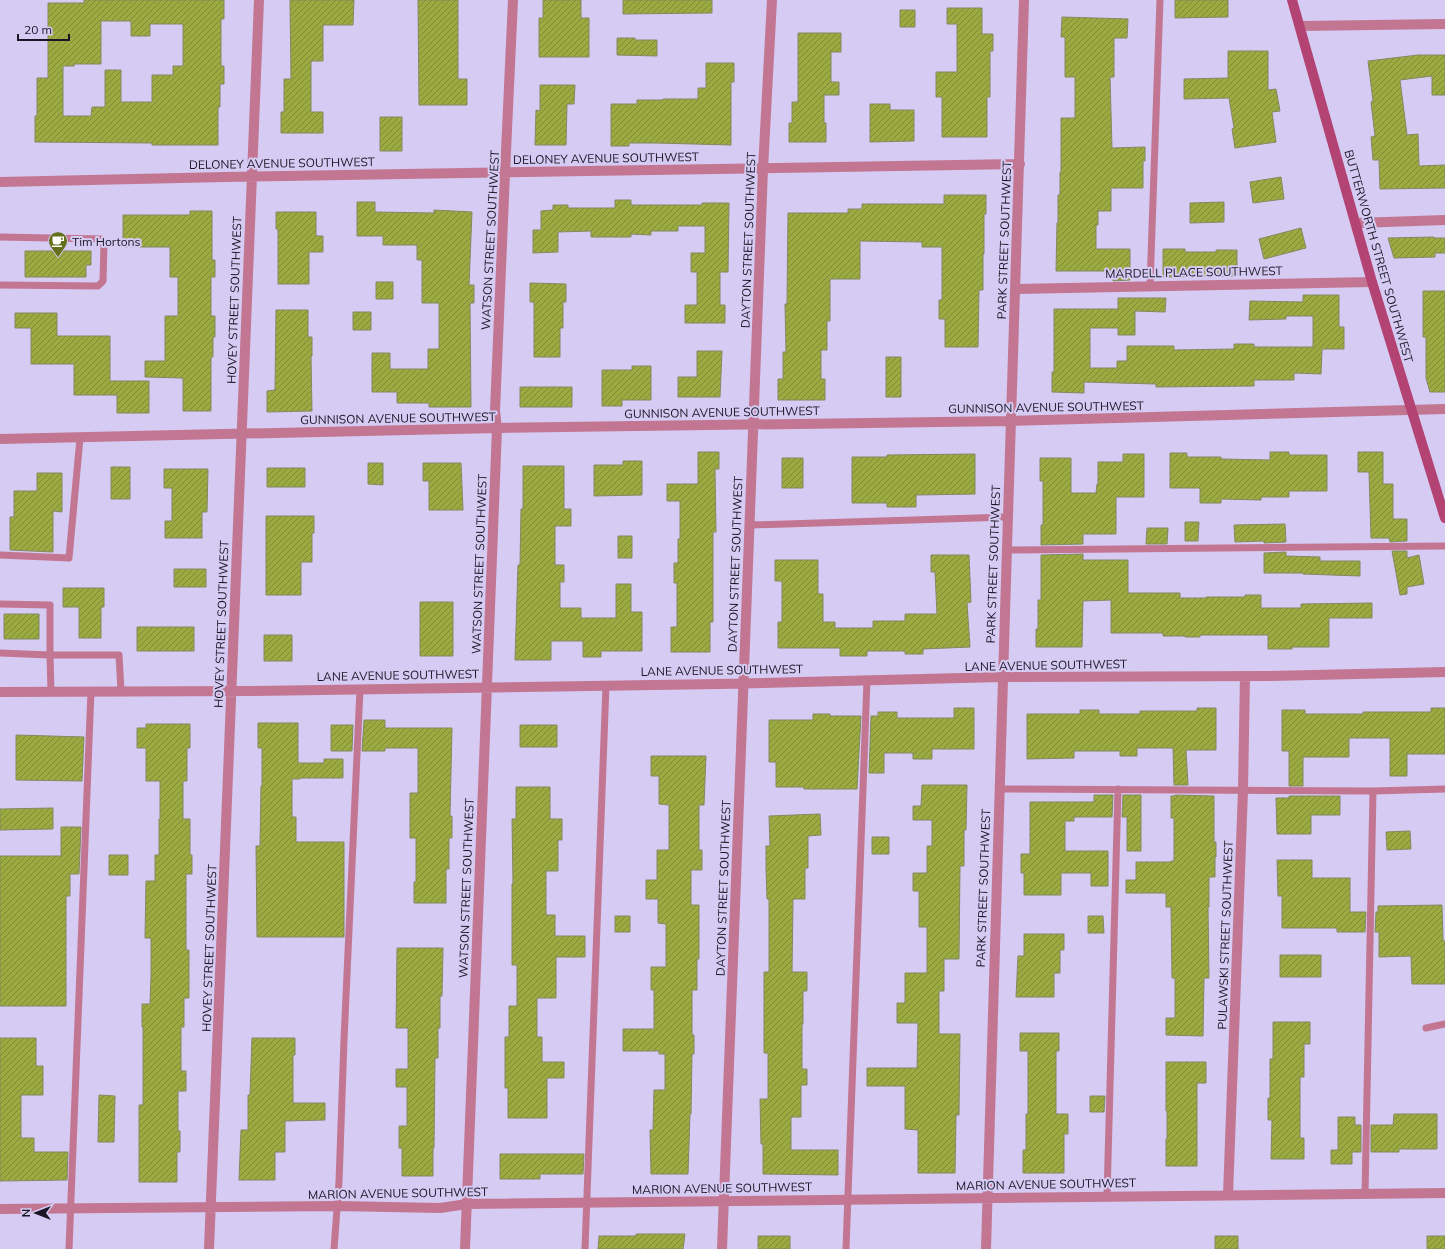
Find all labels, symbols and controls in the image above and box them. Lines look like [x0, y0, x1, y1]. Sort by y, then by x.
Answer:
scale bar [18, 16, 69, 42]
text: 20 m [24, 22, 52, 37]
street label: BUTTERWORTH STREET SOUTHWEST [1341, 148, 1417, 365]
street label: WATSON STREET SOUTHWEST [478, 149, 502, 330]
street label: DELONEY AVENUE SOUTHWEST [513, 149, 700, 167]
street label: DAYTON STREET SOUTHWEST [737, 151, 759, 328]
street label: DELONEY AVENUE SOUTHWEST [189, 154, 376, 172]
street label: PARK STREET SOUTHWEST [994, 160, 1014, 320]
street label: HOVEY STREET SOUTHWEST [224, 215, 244, 384]
cafe icon: Tim Hortons [47, 230, 69, 258]
place label: Tim Hortons [72, 234, 141, 249]
street label: MARDELL PLACE SOUTHWEST [1105, 263, 1284, 281]
street label: GUNNISON AVENUE SOUTHWEST [948, 398, 1145, 416]
street label: GUNNISON AVENUE SOUTHWEST [624, 403, 821, 421]
street label: GUNNISON AVENUE SOUTHWEST [300, 409, 497, 427]
street label: WATSON STREET SOUTHWEST [468, 473, 490, 654]
street label: DAYTON STREET SOUTHWEST [724, 475, 746, 652]
street label: PARK STREET SOUTHWEST [983, 484, 1003, 644]
street label: HOVEY STREET SOUTHWEST [211, 539, 231, 708]
street label: LANE AVENUE SOUTHWEST [965, 656, 1128, 674]
street label: LANE AVENUE SOUTHWEST [641, 661, 804, 679]
street label: LANE AVENUE SOUTHWEST [317, 666, 480, 684]
street label: WATSON STREET SOUTHWEST [455, 797, 477, 978]
street label: DAYTON STREET SOUTHWEST [712, 799, 734, 976]
street label: PARK STREET SOUTHWEST [973, 808, 993, 968]
street label: PULAWSKI STREET SOUTHWEST [1214, 839, 1236, 1030]
street label: HOVEY STREET SOUTHWEST [199, 863, 219, 1032]
street label: MARION AVENUE SOUTHWEST [956, 1175, 1137, 1193]
street label: MARION AVENUE SOUTHWEST [632, 1179, 813, 1197]
street label: MARION AVENUE SOUTHWEST [308, 1184, 489, 1202]
north arrow [16, 1193, 56, 1233]
text: N [19, 1209, 33, 1217]

